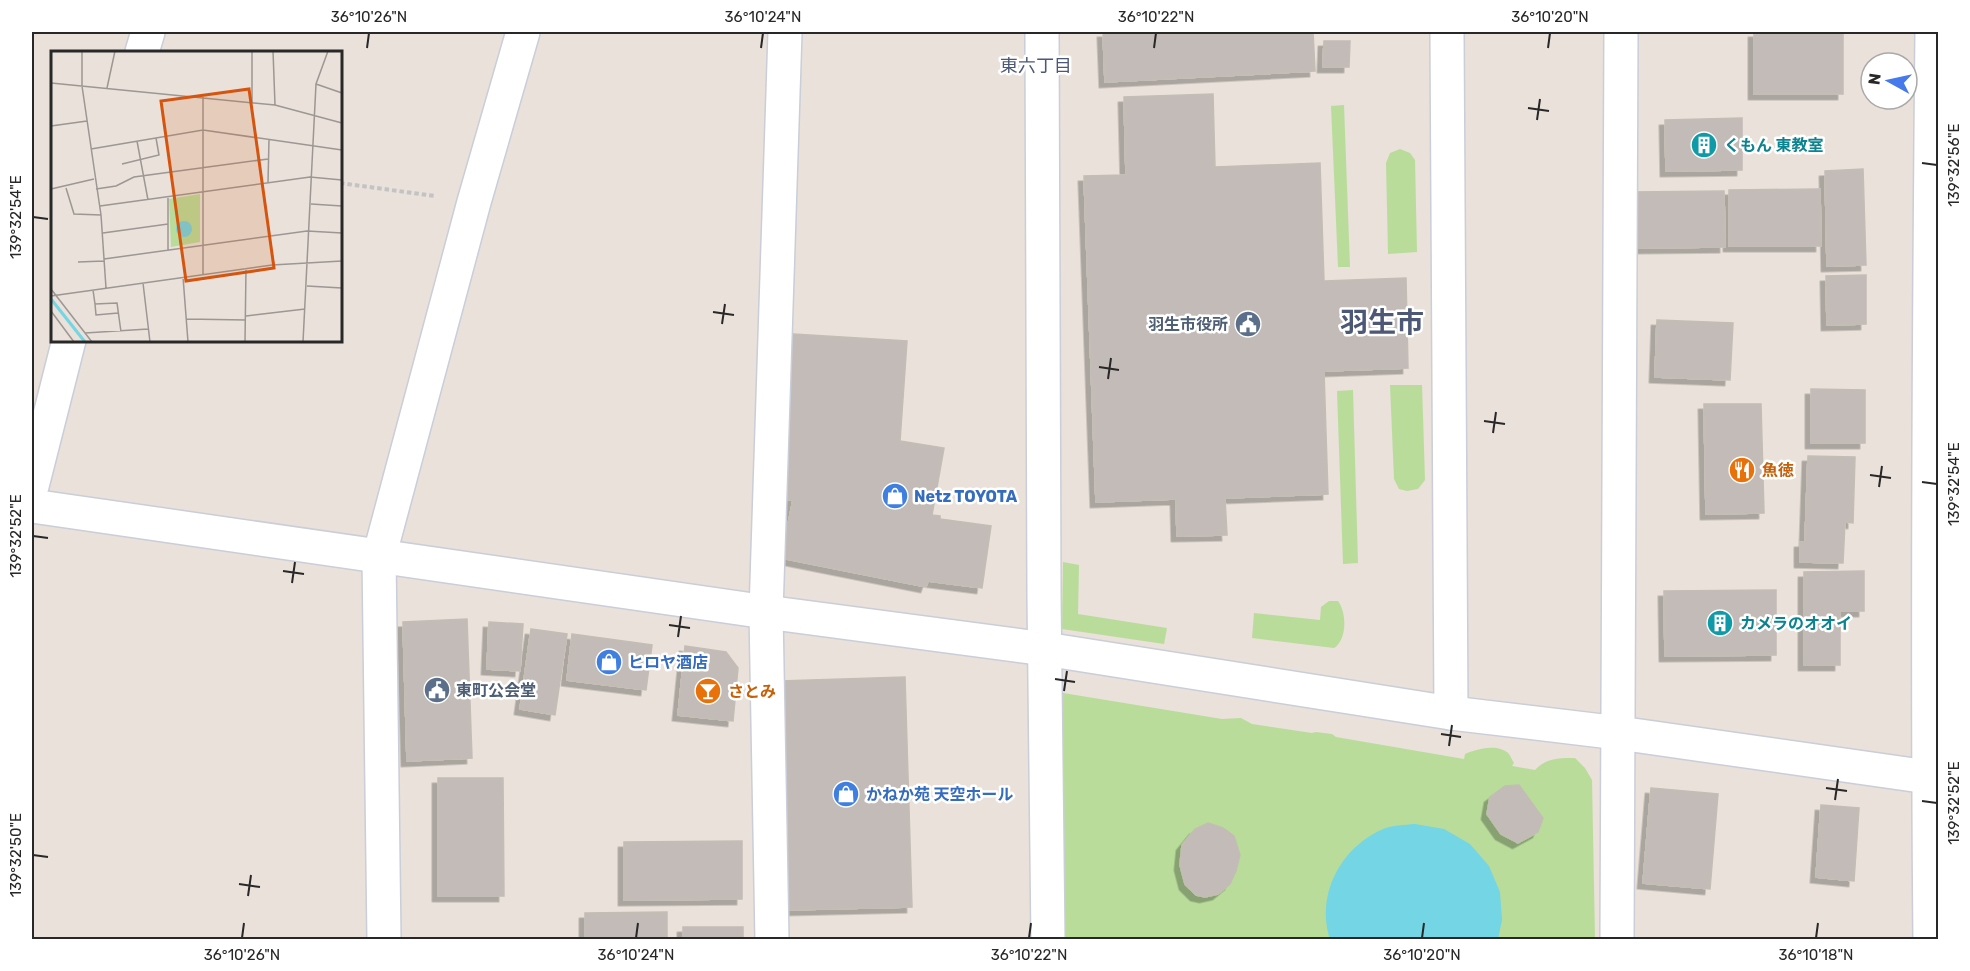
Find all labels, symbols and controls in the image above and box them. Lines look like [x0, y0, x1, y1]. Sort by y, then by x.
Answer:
text: 36°10'26"N [331, 8, 407, 26]
text: 36°10'24"N [725, 8, 801, 26]
text: 36°10'22"N [1118, 8, 1194, 26]
text: 36°10'20"N [1511, 8, 1589, 26]
inset map [51, 51, 342, 342]
north arrow [1859, 51, 1919, 111]
district label: 東六丁目 [1000, 55, 1072, 77]
text: N [1864, 72, 1885, 86]
text: 139°32'56"E [1945, 123, 1963, 207]
building icon: くもん 東教室 [1689, 130, 1719, 160]
place label: くもん 東教室 [1724, 136, 1823, 155]
text: 139°32'54"E [7, 175, 25, 259]
district label: 羽生市 [1340, 306, 1424, 339]
public building icon: 羽生市役所 [1233, 309, 1263, 339]
place label: 羽生市役所 [1148, 315, 1228, 334]
text: 139°32'54"E [1945, 442, 1963, 526]
restaurant icon: 魚徳 [1727, 455, 1757, 485]
place label: 魚徳 [1762, 461, 1794, 480]
shop icon: Netz TOYOTA [880, 481, 910, 511]
place label: Netz TOYOTA [914, 487, 1018, 506]
text: 139°32'52"E [7, 494, 25, 578]
building icon: カメラのオオイ [1705, 608, 1735, 638]
place label: カメラのオオイ [1740, 614, 1852, 633]
shop icon: ヒロヤ酒店 [594, 647, 624, 677]
place label: ヒロヤ酒店 [628, 653, 708, 672]
public building icon: 東町公会堂 [422, 675, 452, 705]
bar icon: さとみ [693, 676, 723, 706]
place label: 東町公会堂 [456, 681, 536, 700]
place label: さとみ [728, 682, 776, 701]
text: 139°32'52"E [1945, 761, 1963, 845]
shop icon: かねか苑 天空ホール [831, 779, 861, 809]
place label: かねか苑 天空ホール [866, 785, 1013, 804]
text: 139°32'50"E [7, 813, 25, 897]
text: 36°10'26"N [204, 946, 280, 964]
text: 36°10'24"N [598, 946, 674, 964]
text: 36°10'22"N [991, 946, 1067, 964]
text: 36°10'20"N [1383, 946, 1461, 964]
text: 36°10'18"N [1778, 946, 1854, 964]

